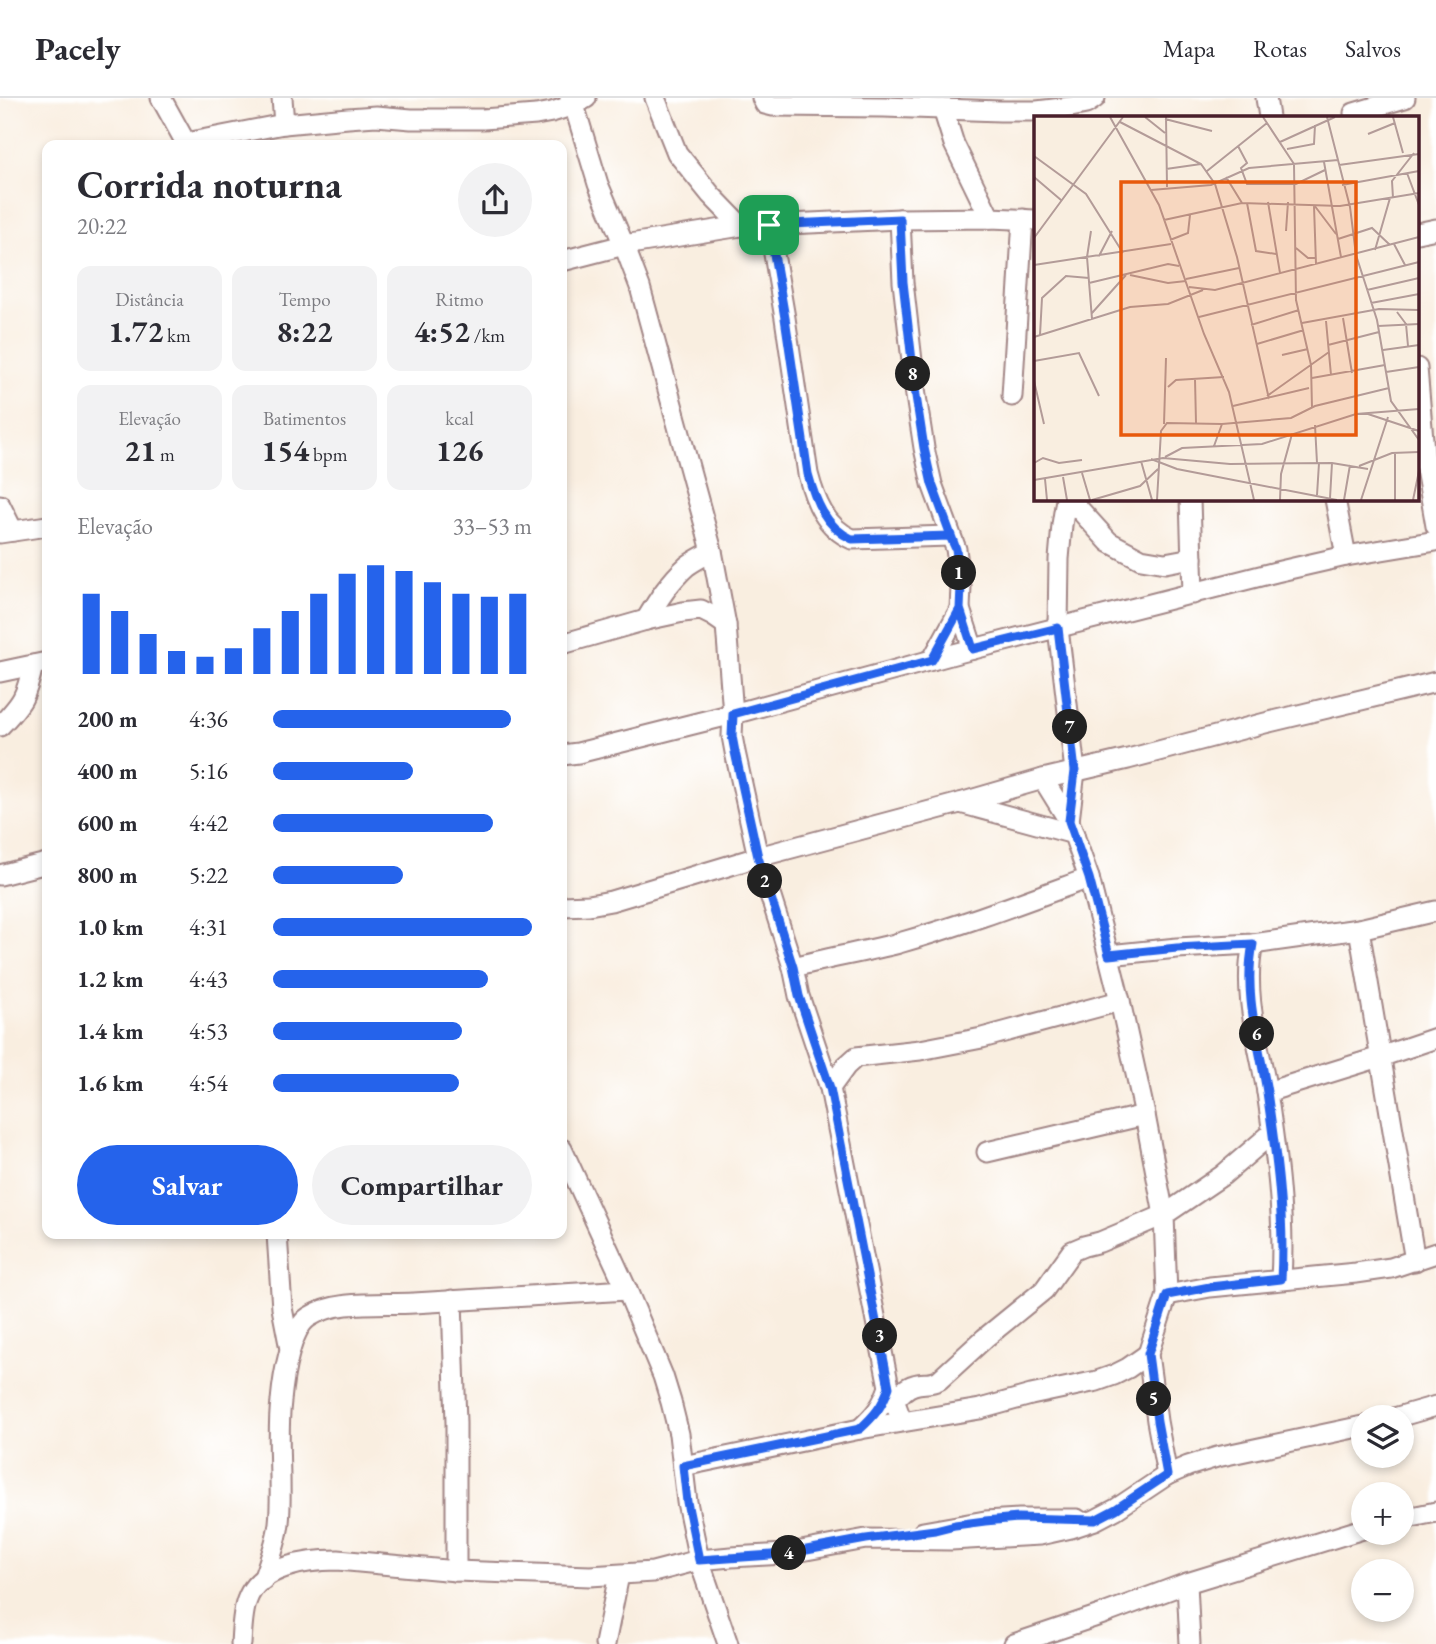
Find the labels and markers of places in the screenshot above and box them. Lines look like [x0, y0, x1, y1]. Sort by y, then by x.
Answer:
pin [739, 195, 799, 255]
pin: 8 [895, 356, 930, 392]
pin: 1 [942, 556, 976, 590]
pin: 7 [1052, 710, 1088, 744]
pin: 2 [748, 864, 782, 898]
pin: 6 [1240, 1016, 1274, 1052]
pin: 3 [862, 1318, 898, 1354]
pin: 5 [1136, 1382, 1172, 1416]
pin: 4 [772, 1536, 806, 1570]

